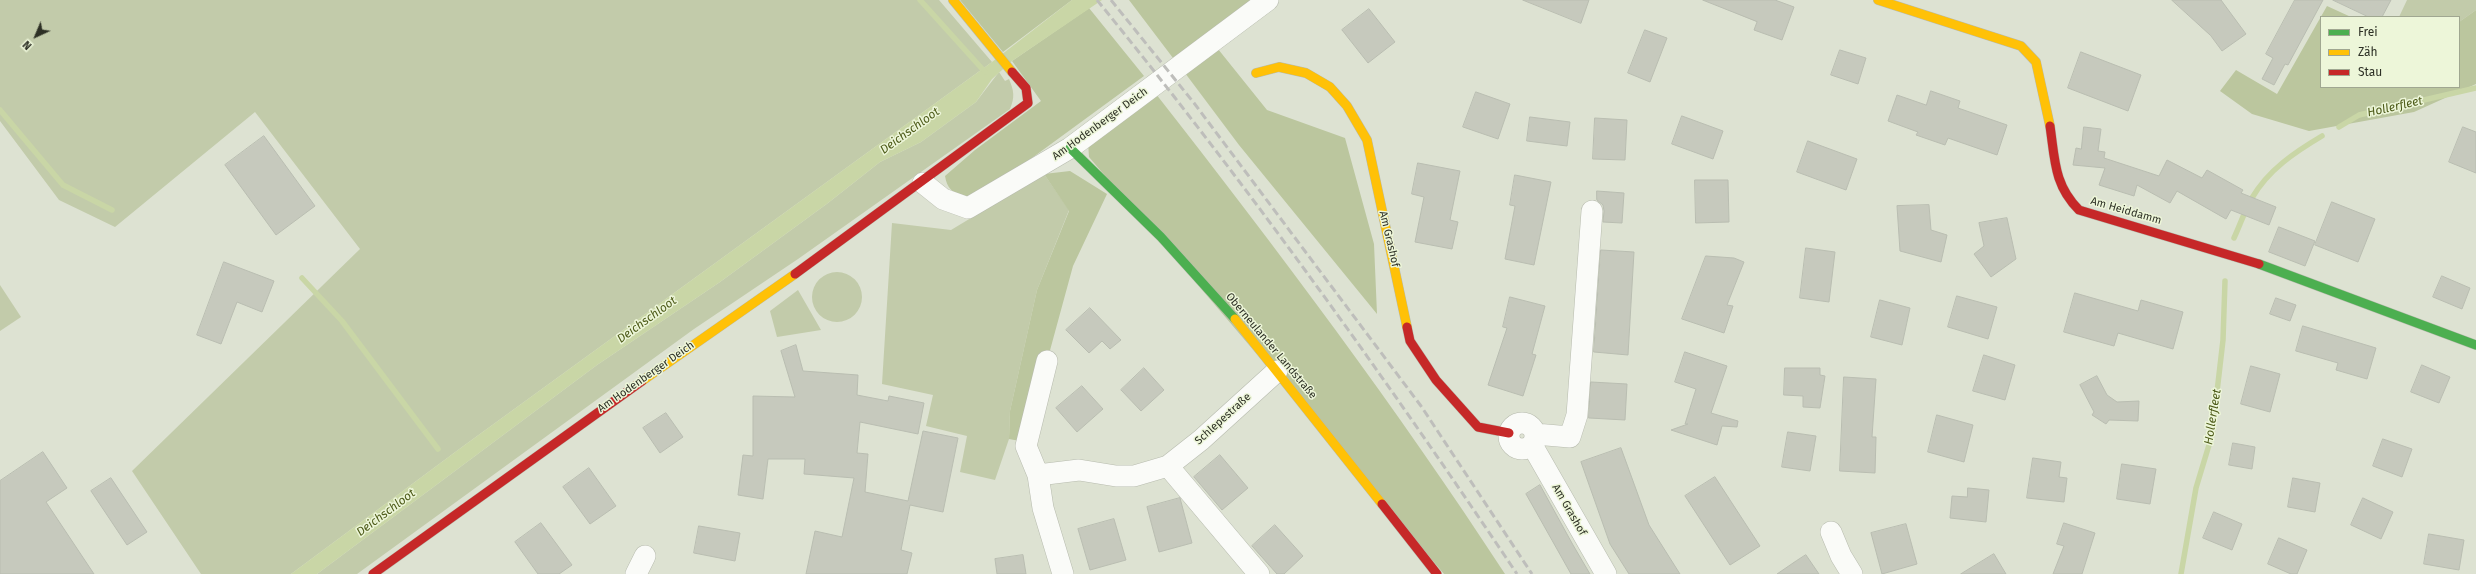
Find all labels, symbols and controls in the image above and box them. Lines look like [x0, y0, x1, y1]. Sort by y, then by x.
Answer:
north arrow [16, 16, 56, 56]
legend [2320, 16, 2460, 88]
text: Frei [2358, 25, 2378, 39]
text: N [20, 38, 34, 52]
text: Zäh [2358, 45, 2378, 59]
text: Stau [2358, 65, 2382, 79]
street label: Am Hodenberger Deich [1050, 85, 1150, 163]
water label: Hollerfleet [2366, 94, 2424, 120]
water label: Deichschloot [878, 105, 942, 157]
street label: Am Heiddamm [2089, 195, 2163, 227]
street label: Am Grashof [1376, 210, 1402, 268]
street label: Oberneulander Landstraße [1223, 290, 1319, 402]
water label: Deichschloot [615, 294, 679, 346]
street label: Am Hodenberger Deich [595, 339, 697, 415]
water label: Hollerfleet [2201, 388, 2225, 446]
street label: Schlepestraße [1192, 390, 1254, 448]
street label: Am Grashof [1549, 482, 1589, 538]
water label: Deichschloot [354, 486, 418, 540]

